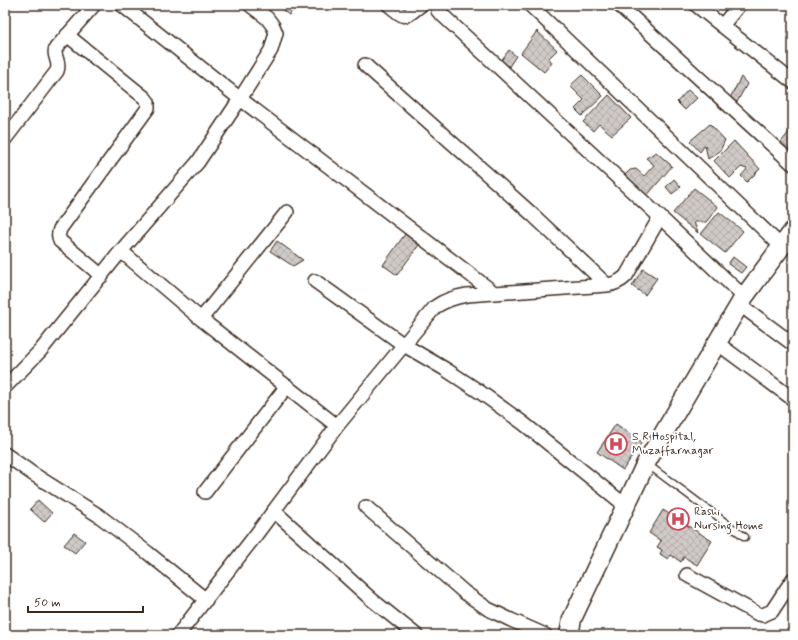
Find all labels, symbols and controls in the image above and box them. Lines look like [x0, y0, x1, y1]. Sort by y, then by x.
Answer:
place label: S R Hospital, Muzaffarnagar [632, 429, 714, 459]
hospital icon: S R Hospital, Muzaffarnagar [603, 431, 629, 457]
place label: Rashi Nursing Home [694, 504, 763, 535]
hospital icon: Rashi Nursing Home [665, 506, 691, 532]
scale bar [28, 588, 143, 614]
text: 50 m [34, 595, 61, 611]

